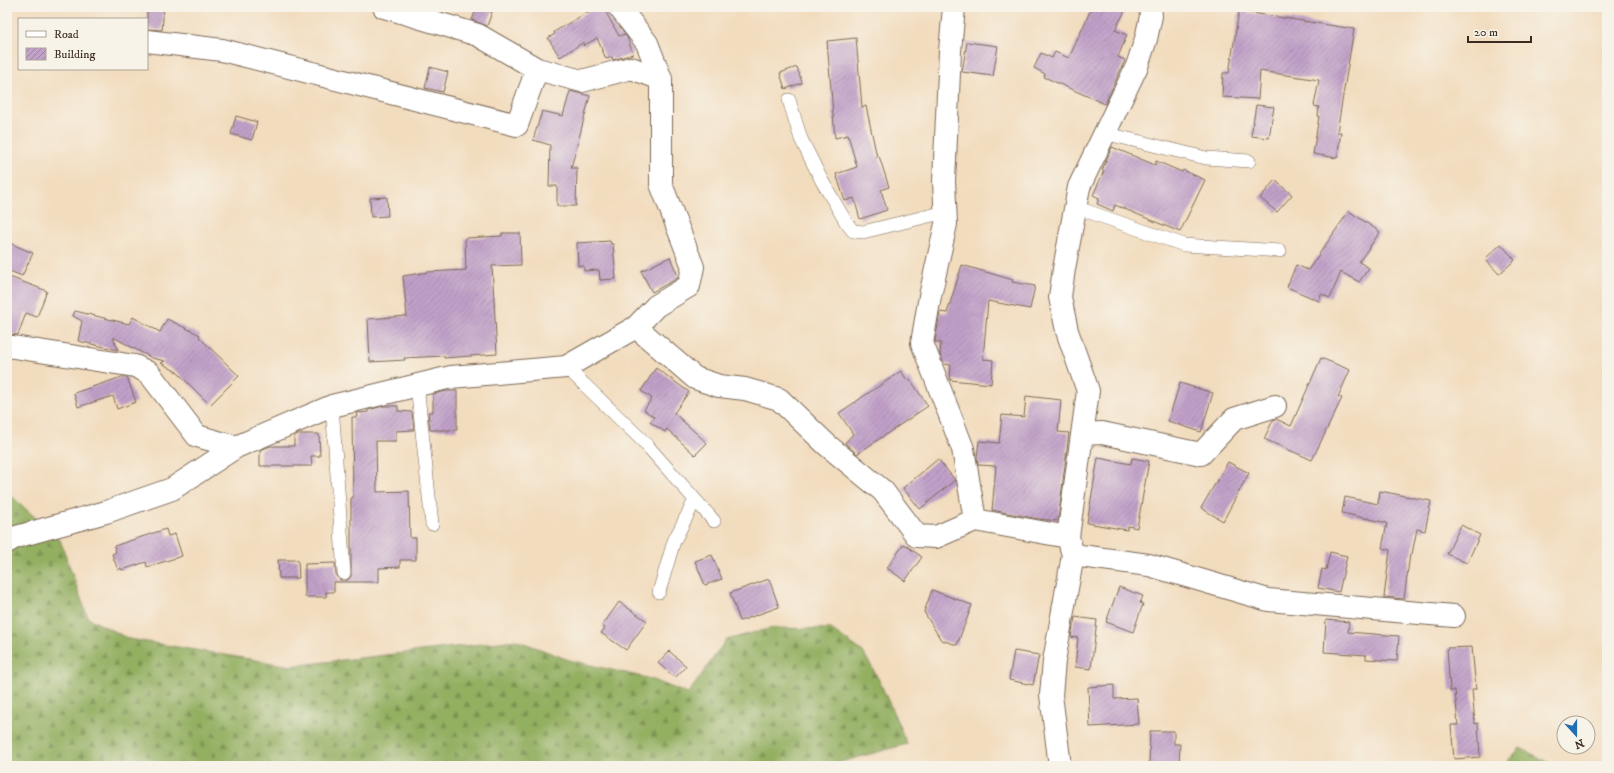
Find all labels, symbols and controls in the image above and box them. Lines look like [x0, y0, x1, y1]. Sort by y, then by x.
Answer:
legend [18, 18, 148, 70]
scale bar [1468, 18, 1531, 44]
text: 20 m [1474, 25, 1498, 40]
text: Road [54, 27, 79, 42]
text: Building [54, 47, 95, 62]
north arrow [1556, 715, 1596, 755]
text: N [1573, 735, 1586, 752]

